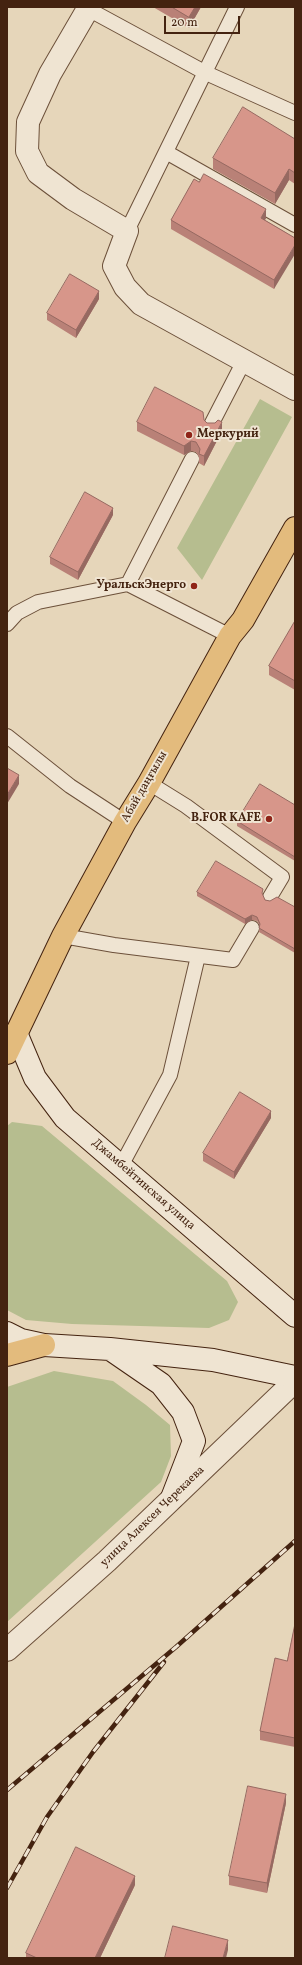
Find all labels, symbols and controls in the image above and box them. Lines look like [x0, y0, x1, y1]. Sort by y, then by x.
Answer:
scale bar [166, 8, 242, 34]
text: 20 m [171, 15, 198, 31]
place label: Меркурий [197, 428, 259, 442]
marker: Меркурий [184, 430, 194, 440]
place label: УральскЭнерго [96, 579, 186, 593]
marker: УральскЭнерго [189, 581, 199, 591]
street label: Абай даңғылы [119, 749, 171, 825]
place label: B.FOR KAFE [191, 812, 261, 826]
marker: B.FOR KAFE [264, 814, 274, 824]
street label: Джамбейтинская улица [88, 1136, 198, 1234]
street label: улица Алексея Черекаева [98, 1463, 208, 1571]

